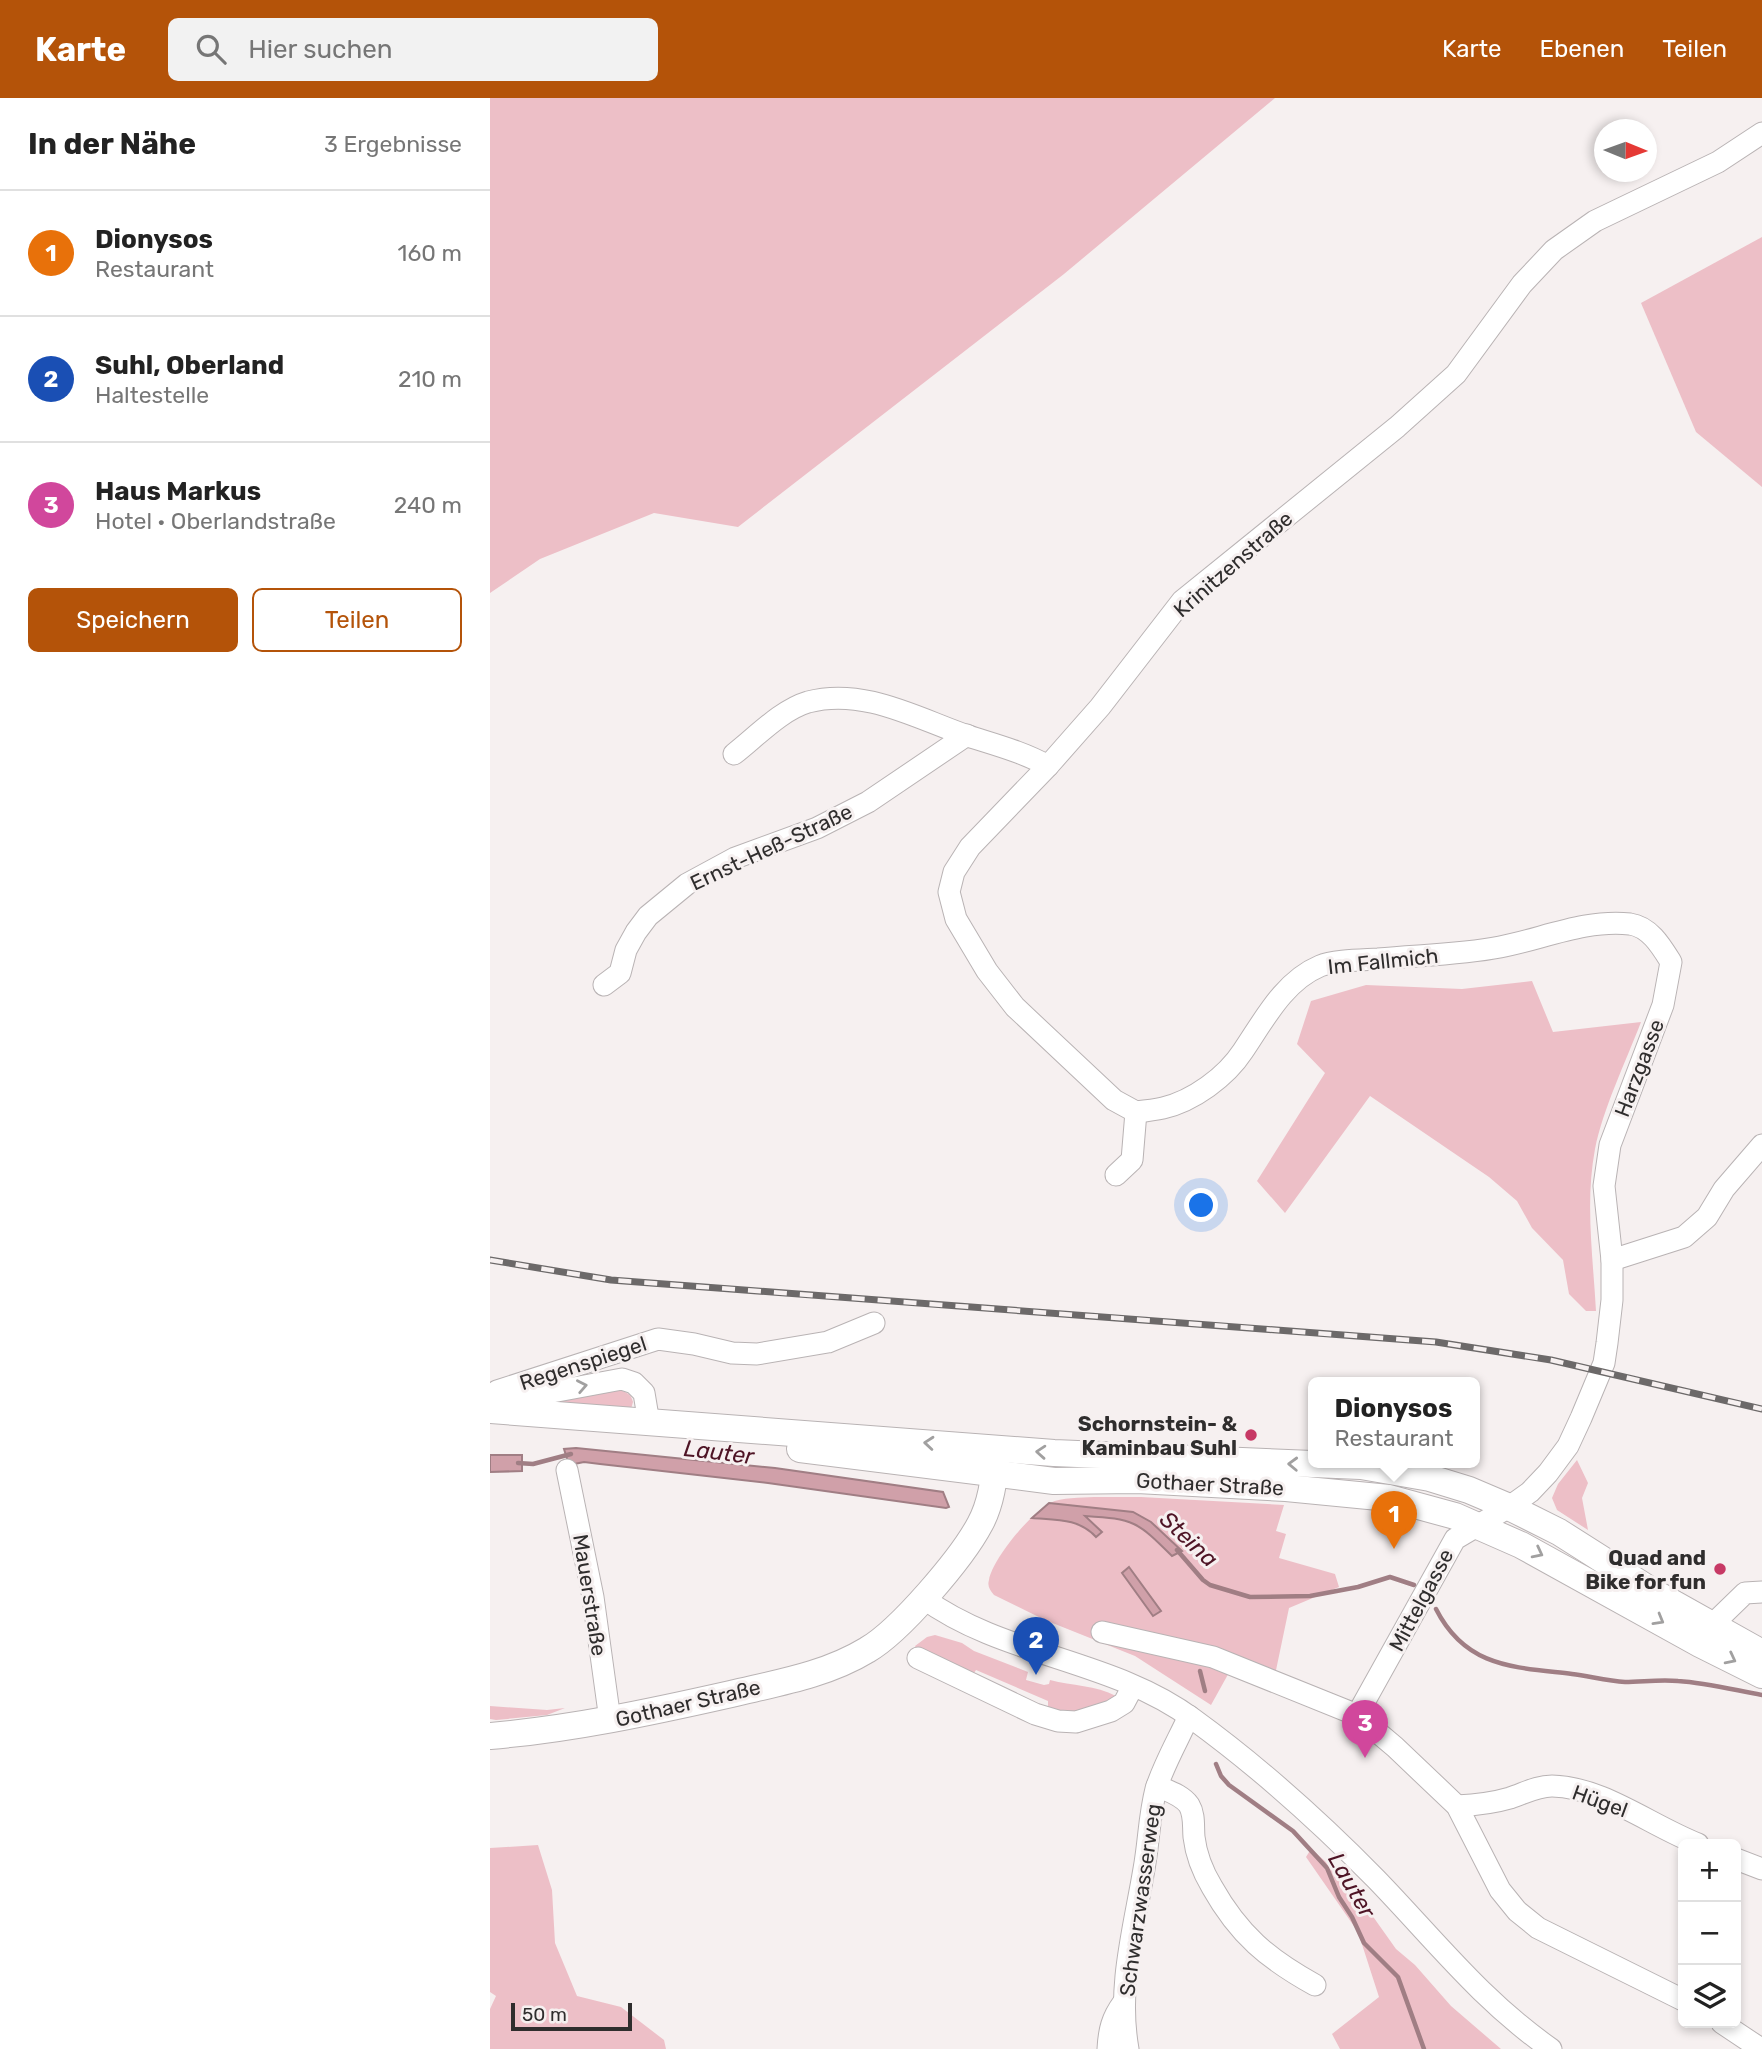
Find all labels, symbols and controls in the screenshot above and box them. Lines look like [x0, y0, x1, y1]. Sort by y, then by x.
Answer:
search box [168, 18, 658, 81]
text: Karte [35, 30, 126, 69]
icon: search [192, 30, 230, 68]
text: Hier suchen [248, 34, 393, 65]
text: Karte [1442, 35, 1502, 63]
text: Ebenen [1540, 35, 1624, 63]
text: Teilen [1662, 35, 1727, 63]
north arrow [1594, 119, 1657, 182]
text: In der Nähe [28, 126, 196, 162]
text: 3 Ergebnisse [324, 130, 462, 158]
text: Dionysos [95, 224, 213, 255]
text: 1 [45, 239, 57, 267]
text: 160 m [398, 239, 462, 267]
text: Restaurant [95, 255, 214, 283]
text: Suhl, Oberland [95, 350, 284, 381]
text: 2 [44, 365, 58, 393]
text: 210 m [398, 365, 462, 393]
text: Haltestelle [95, 381, 209, 409]
text: Haus Markus [95, 476, 261, 507]
text: 3 [43, 491, 59, 519]
text: 240 m [394, 491, 462, 519]
street label: Krinitzenstraße [1169, 506, 1297, 622]
text: Hotel · Oberlandstraße [95, 507, 336, 535]
button: Speichern [28, 588, 238, 652]
button: Teilen [252, 588, 462, 652]
street label: Ernst-Heß-Straße [686, 799, 856, 895]
street label: Im Fallmich [1326, 943, 1440, 979]
street label: Harzgasse [1609, 1016, 1669, 1120]
your location [1184, 1188, 1218, 1222]
street label: Regenspiegel [516, 1331, 650, 1395]
popup [1308, 1377, 1480, 1468]
one-way arrow [576, 1380, 588, 1395]
text: Dionysos [1334, 1393, 1452, 1424]
place label: Schornstein- & Kaminbau Suhl [1078, 1411, 1237, 1460]
text: Restaurant [1334, 1424, 1454, 1452]
marker: Schornstein- & Kaminbau Suhl [1243, 1427, 1259, 1443]
water label: Lauter [682, 1434, 757, 1470]
one-way arrow [923, 1436, 934, 1451]
one-way arrow [1035, 1445, 1046, 1460]
one-way arrow [1287, 1456, 1298, 1471]
street label: Gothaer Straße [1135, 1468, 1285, 1500]
pin: 1 [1371, 1491, 1417, 1549]
water label: Steina [1154, 1505, 1224, 1573]
street label: Mauerstraße [568, 1532, 612, 1658]
street label: Mittelgasse [1384, 1545, 1458, 1655]
one-way arrow [1531, 1545, 1543, 1559]
place label: Quad and Bike for fun [1585, 1545, 1706, 1594]
marker: Quad and Bike for fun [1712, 1561, 1728, 1577]
one-way arrow [1652, 1612, 1664, 1625]
pin: 2 [1013, 1617, 1059, 1675]
one-way arrow [1724, 1651, 1736, 1665]
street label: Gothaer Straße [613, 1674, 763, 1732]
pin: 3 [1342, 1700, 1388, 1758]
street label: Hügel [1569, 1779, 1631, 1823]
street label: Schwarzwasserweg [1114, 1802, 1166, 1998]
map controls [1678, 1839, 1741, 2028]
button: + [1678, 1839, 1741, 1902]
water label: Lauter [1322, 1847, 1382, 1924]
button: − [1678, 1902, 1741, 1965]
button: layers [1678, 1965, 1741, 2028]
scale bar [511, 2000, 632, 2032]
text: 50 m [522, 2003, 567, 2026]

